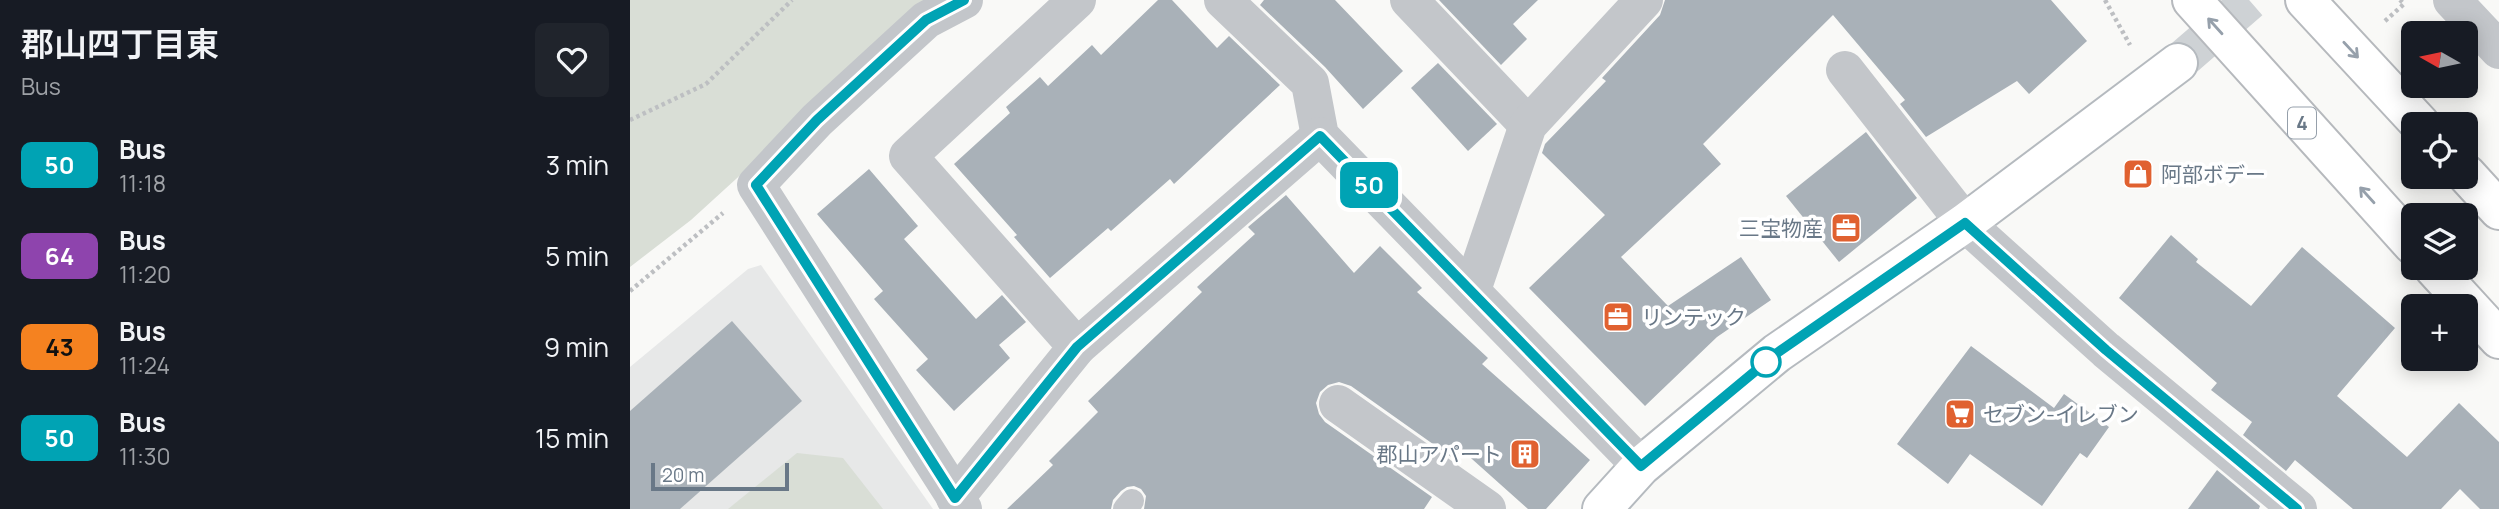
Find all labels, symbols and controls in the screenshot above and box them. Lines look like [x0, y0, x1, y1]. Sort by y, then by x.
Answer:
one-way arrow [2207, 17, 2223, 35]
text: 郡山四丁目東 [21, 21, 219, 66]
north arrow [2401, 21, 2478, 98]
map controls [2401, 21, 2478, 371]
button: heart [535, 23, 609, 97]
one-way arrow [2343, 41, 2360, 58]
text: Bus [21, 70, 61, 102]
road number: 4 [2288, 108, 2316, 139]
button: locate [2401, 112, 2478, 189]
text: Bus [119, 131, 166, 167]
text: 3 min [546, 147, 609, 183]
text: 50 [45, 148, 74, 181]
shop icon: 阿部ボデー [2121, 157, 2155, 191]
place label: 阿部ボデー [2161, 160, 2266, 188]
line badge: 50 [1338, 162, 1400, 208]
text: 11:18 [119, 167, 166, 199]
text: 50 [1354, 168, 1384, 201]
one-way arrow [2360, 186, 2376, 204]
button: layers [2401, 203, 2478, 280]
office icon: 三宝物産 [1829, 211, 1863, 245]
place label: 三宝物産 [1739, 214, 1823, 242]
text: Bus [119, 222, 166, 258]
text: 5 min [545, 238, 609, 274]
text: 64 [45, 239, 74, 272]
text: 11:20 [119, 258, 171, 290]
button: + [2401, 294, 2478, 371]
office icon: リンテック [1601, 300, 1635, 334]
place label: リンテック [1641, 303, 1746, 331]
text: Bus [119, 313, 166, 349]
text: 9 min [544, 329, 609, 365]
text: 43 [45, 330, 74, 363]
unlabelled marker [1751, 347, 1781, 377]
text: 11:24 [119, 349, 170, 381]
supermarket icon: セブン-イレブン [1943, 397, 1977, 431]
place label: セブン-イレブン [1983, 400, 2139, 428]
text: Bus [119, 404, 166, 440]
text: 15 min [535, 420, 609, 456]
text: 50 [45, 421, 74, 454]
building icon: 郡山アパート [1508, 437, 1542, 471]
text: 11:30 [119, 440, 171, 472]
place label: 郡山アパート [1376, 440, 1502, 468]
scale bar [651, 460, 789, 492]
text: 20 m [662, 462, 704, 488]

